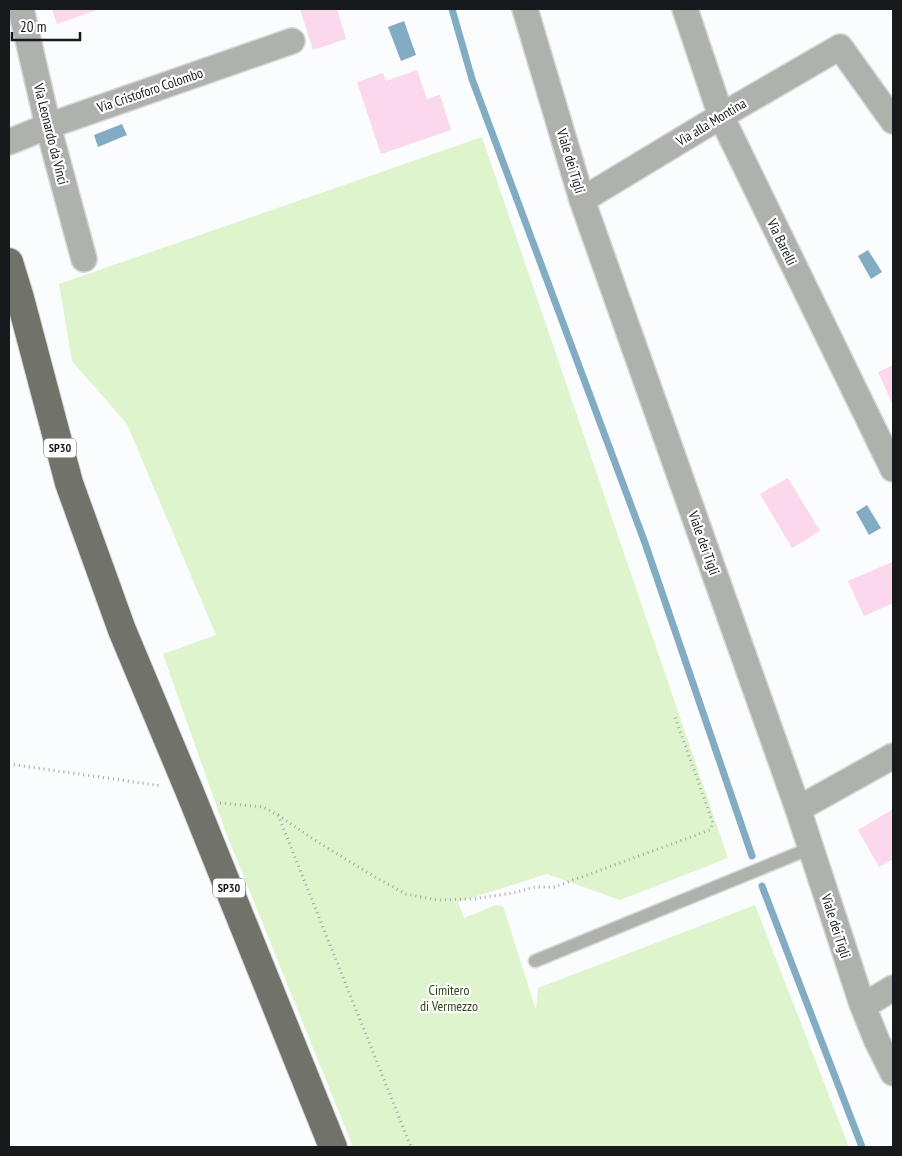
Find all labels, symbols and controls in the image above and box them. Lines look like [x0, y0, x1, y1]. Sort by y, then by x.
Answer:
scale bar [12, 10, 80, 42]
text: 20 m [20, 17, 46, 36]
street label: Via Cristoforo Colombo [94, 63, 205, 117]
street label: Via Leonardo da Vinci [29, 81, 72, 186]
street label: Via alla Montina [672, 94, 749, 150]
street label: Viale dei Tigli [552, 126, 589, 195]
street label: Via Barelli [763, 215, 801, 268]
road number: SP30 [44, 438, 76, 458]
street label: Viale dei Tigli [684, 508, 724, 577]
road number: SP30 [213, 878, 245, 898]
street label: Viale dei Tigli [817, 891, 855, 960]
park label: Cimitero di Vermezzo [420, 981, 478, 1015]

